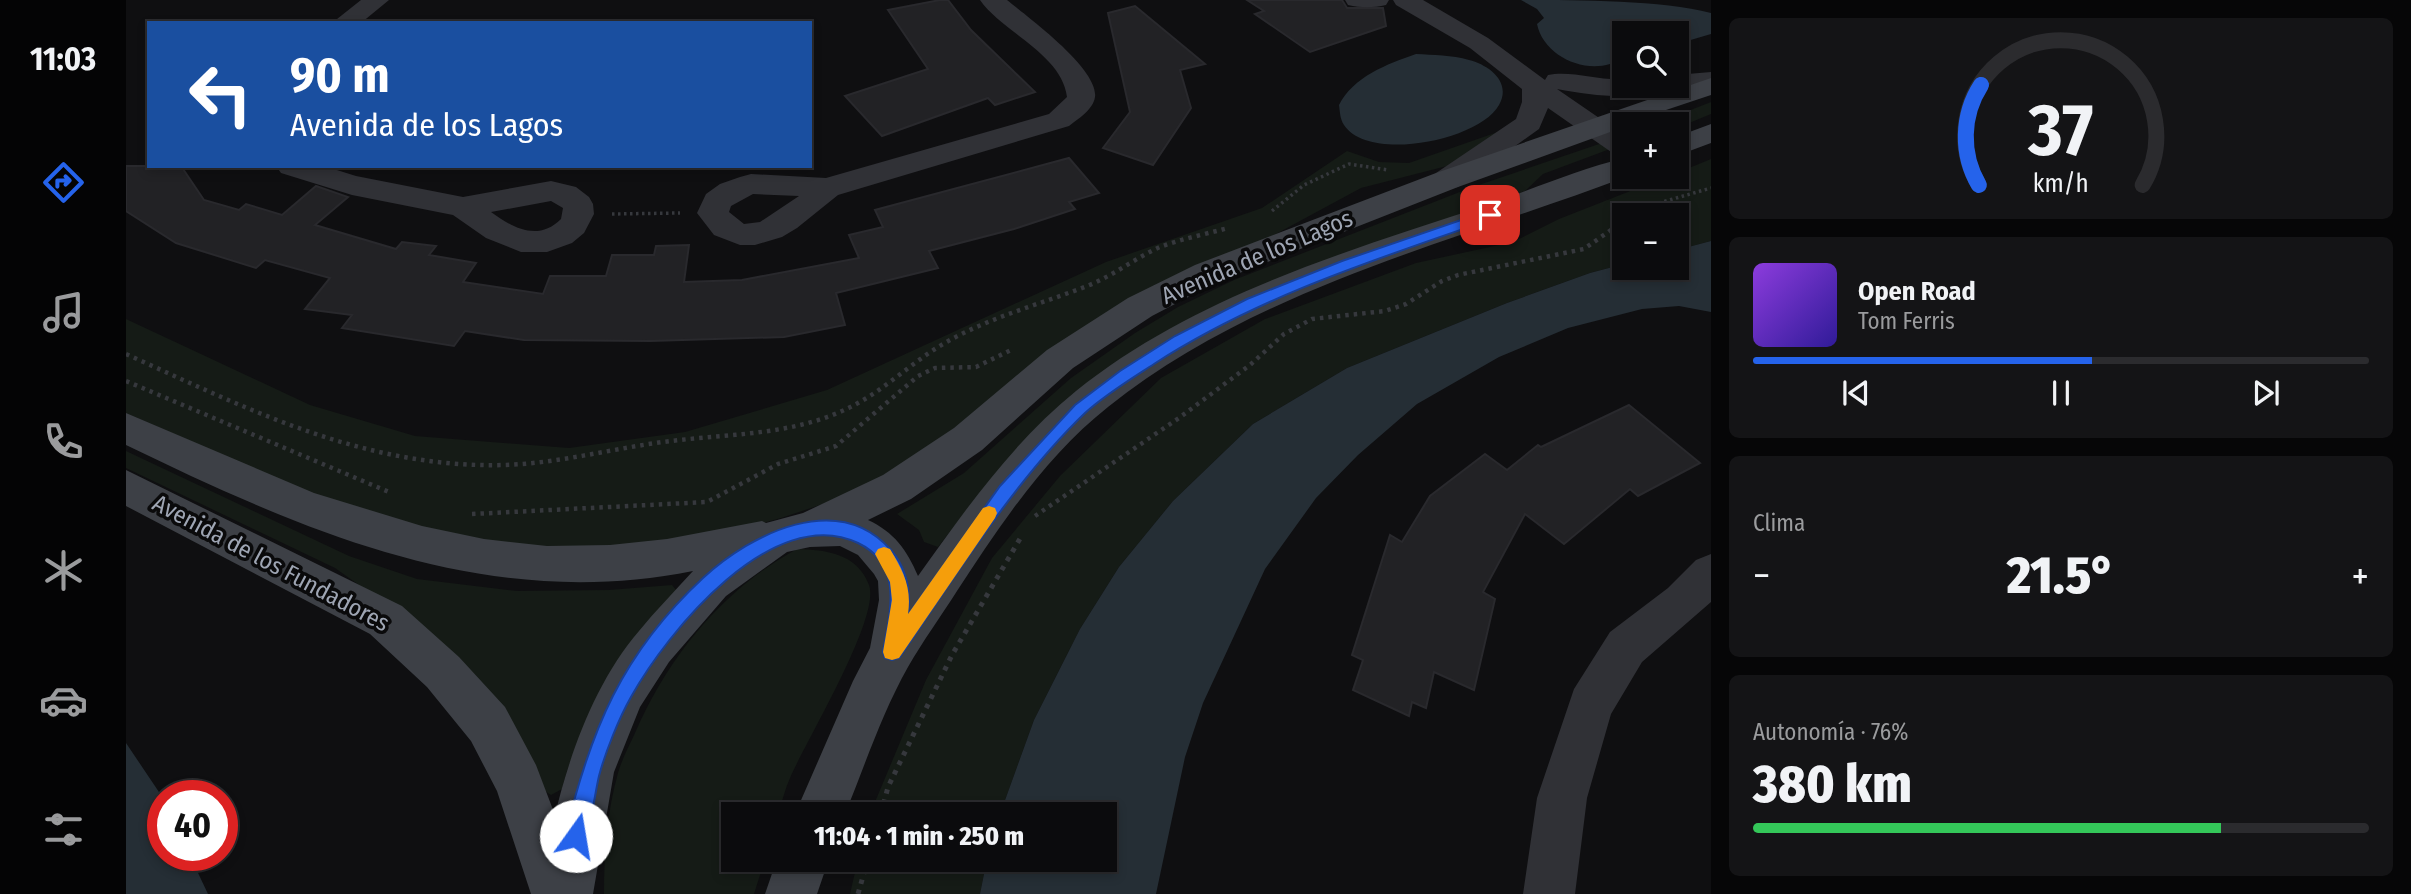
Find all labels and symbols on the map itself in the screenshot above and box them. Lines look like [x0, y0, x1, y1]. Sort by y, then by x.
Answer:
pin [1460, 185, 1520, 245]
street label: Avenida de los Lagos [1157, 204, 1357, 310]
street label: Avenida de los Fundadores [148, 489, 394, 637]
speed limit sign: 40 [147, 780, 238, 871]
position arrow [539, 799, 613, 873]

